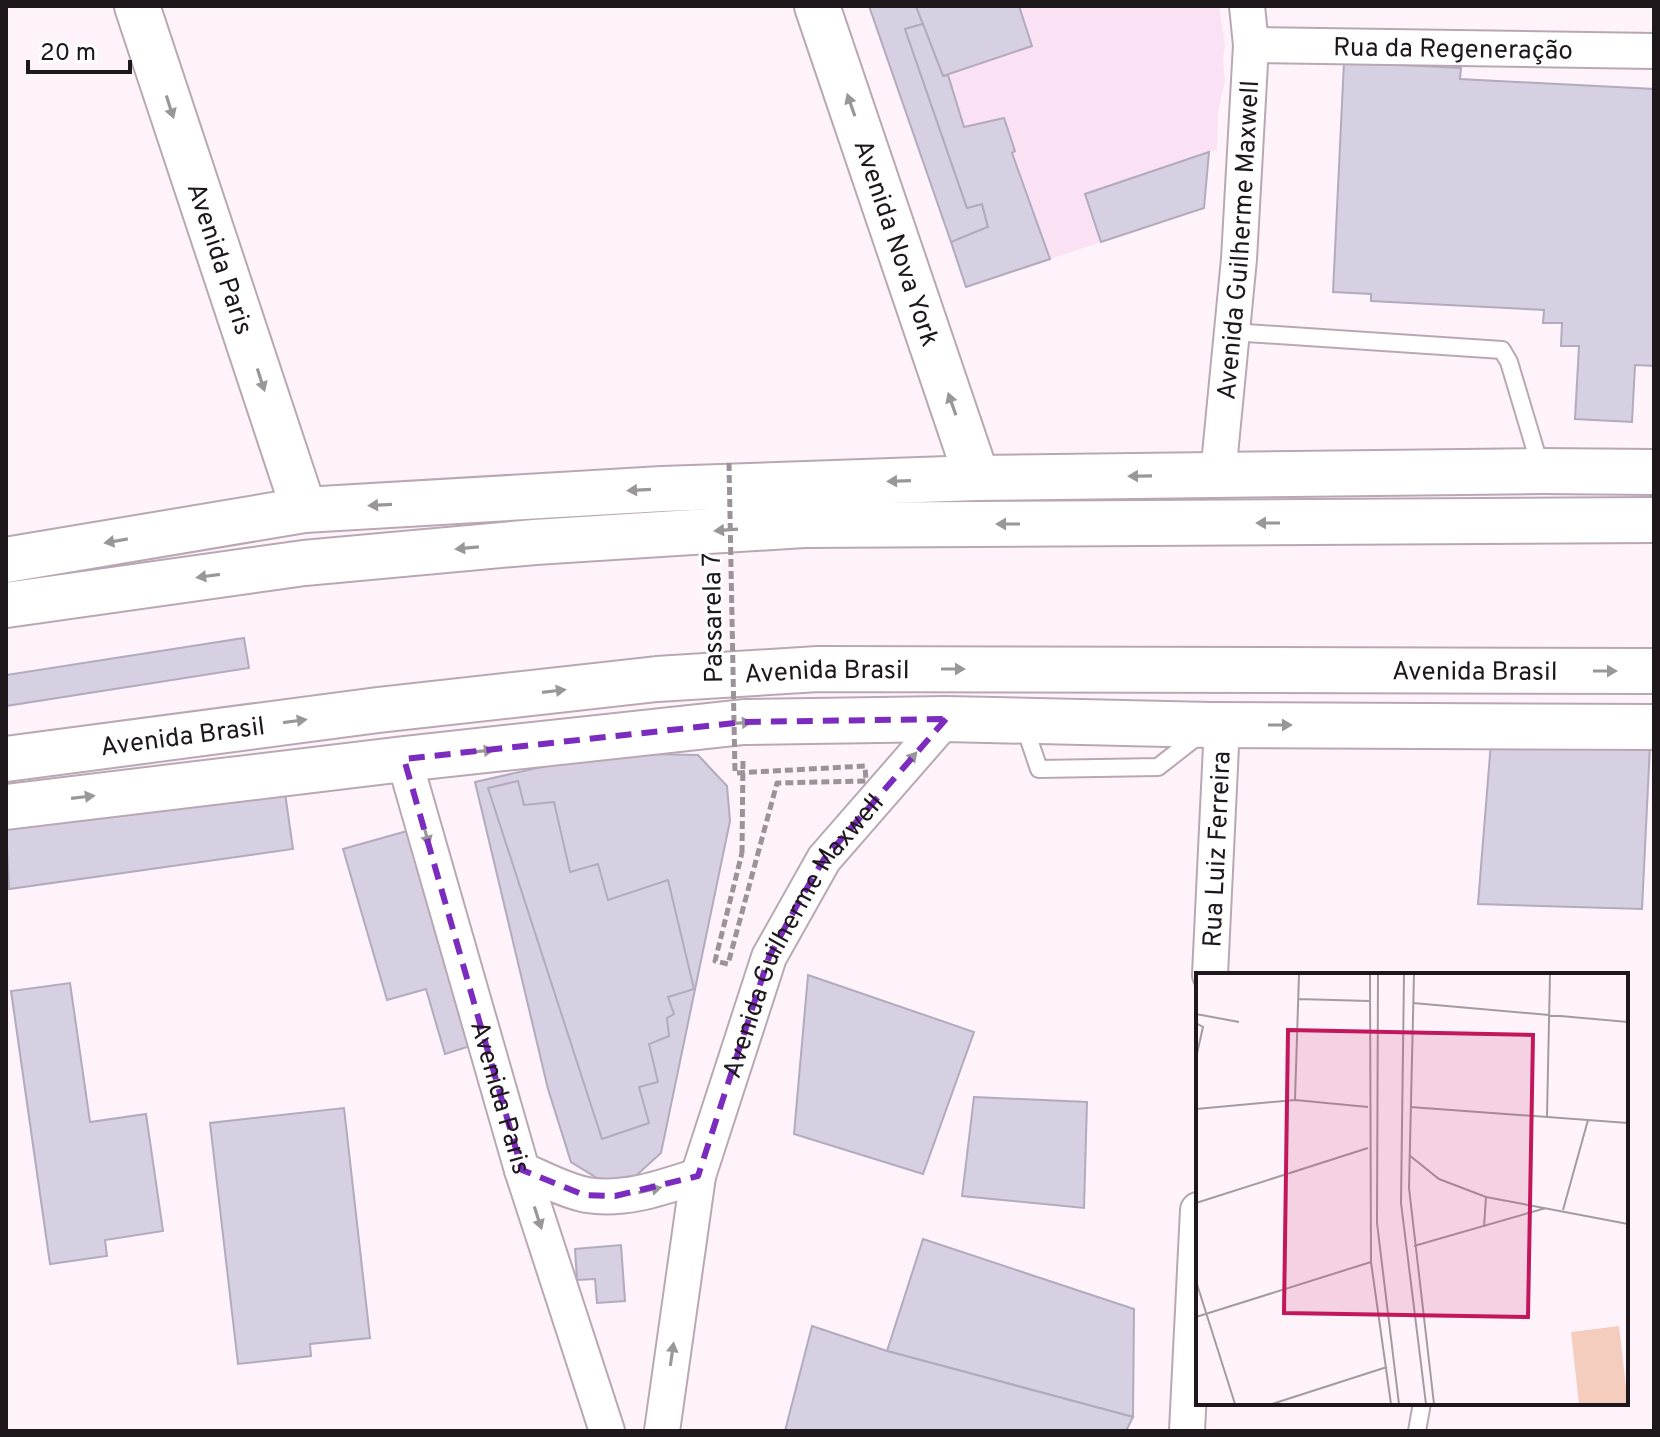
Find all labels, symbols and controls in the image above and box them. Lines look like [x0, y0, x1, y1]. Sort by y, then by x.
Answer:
scale bar [28, 24, 130, 74]
street label: Rua da Regeneração [1333, 32, 1573, 69]
text: 20 m [40, 39, 96, 69]
street label: Avenida Guilherme Maxwell [1211, 79, 1268, 401]
one-way arrow [844, 92, 856, 116]
one-way arrow [165, 95, 177, 119]
street label: Avenida Nova York [845, 136, 945, 351]
street label: Avenida Paris [178, 179, 259, 340]
one-way arrow [255, 368, 268, 392]
one-way arrow [945, 392, 957, 416]
one-way arrow [1127, 470, 1152, 482]
one-way arrow [886, 474, 911, 487]
one-way arrow [626, 484, 651, 497]
one-way arrow [367, 499, 392, 512]
one-way arrow [1255, 516, 1280, 529]
one-way arrow [995, 518, 1020, 530]
one-way arrow [713, 524, 738, 537]
one-way arrow [104, 536, 129, 548]
one-way arrow [454, 542, 479, 555]
street label: Passarela 7 [697, 553, 732, 683]
one-way arrow [195, 570, 220, 583]
street label: Avenida Brasil [743, 655, 910, 693]
street label: Avenida Brasil [1392, 656, 1558, 690]
one-way arrow [941, 663, 966, 675]
one-way arrow [1593, 664, 1618, 677]
one-way arrow [541, 684, 566, 697]
street label: Avenida Brasil [99, 711, 267, 765]
one-way arrow [283, 714, 308, 727]
one-way arrow [728, 716, 753, 729]
one-way arrow [1268, 719, 1293, 731]
one-way arrow [470, 744, 495, 757]
street label: Rua Luiz Ferreira [1197, 750, 1240, 948]
one-way arrow [900, 752, 918, 771]
street label: Avenida Guilherme Maxwell [717, 788, 892, 1083]
one-way arrow [71, 791, 96, 804]
one-way arrow [420, 823, 433, 847]
inset map [1196, 973, 1628, 1405]
street label: Avenida Paris [461, 1017, 536, 1179]
one-way arrow [638, 1184, 663, 1196]
one-way arrow [532, 1206, 544, 1230]
one-way arrow [666, 1341, 679, 1366]

